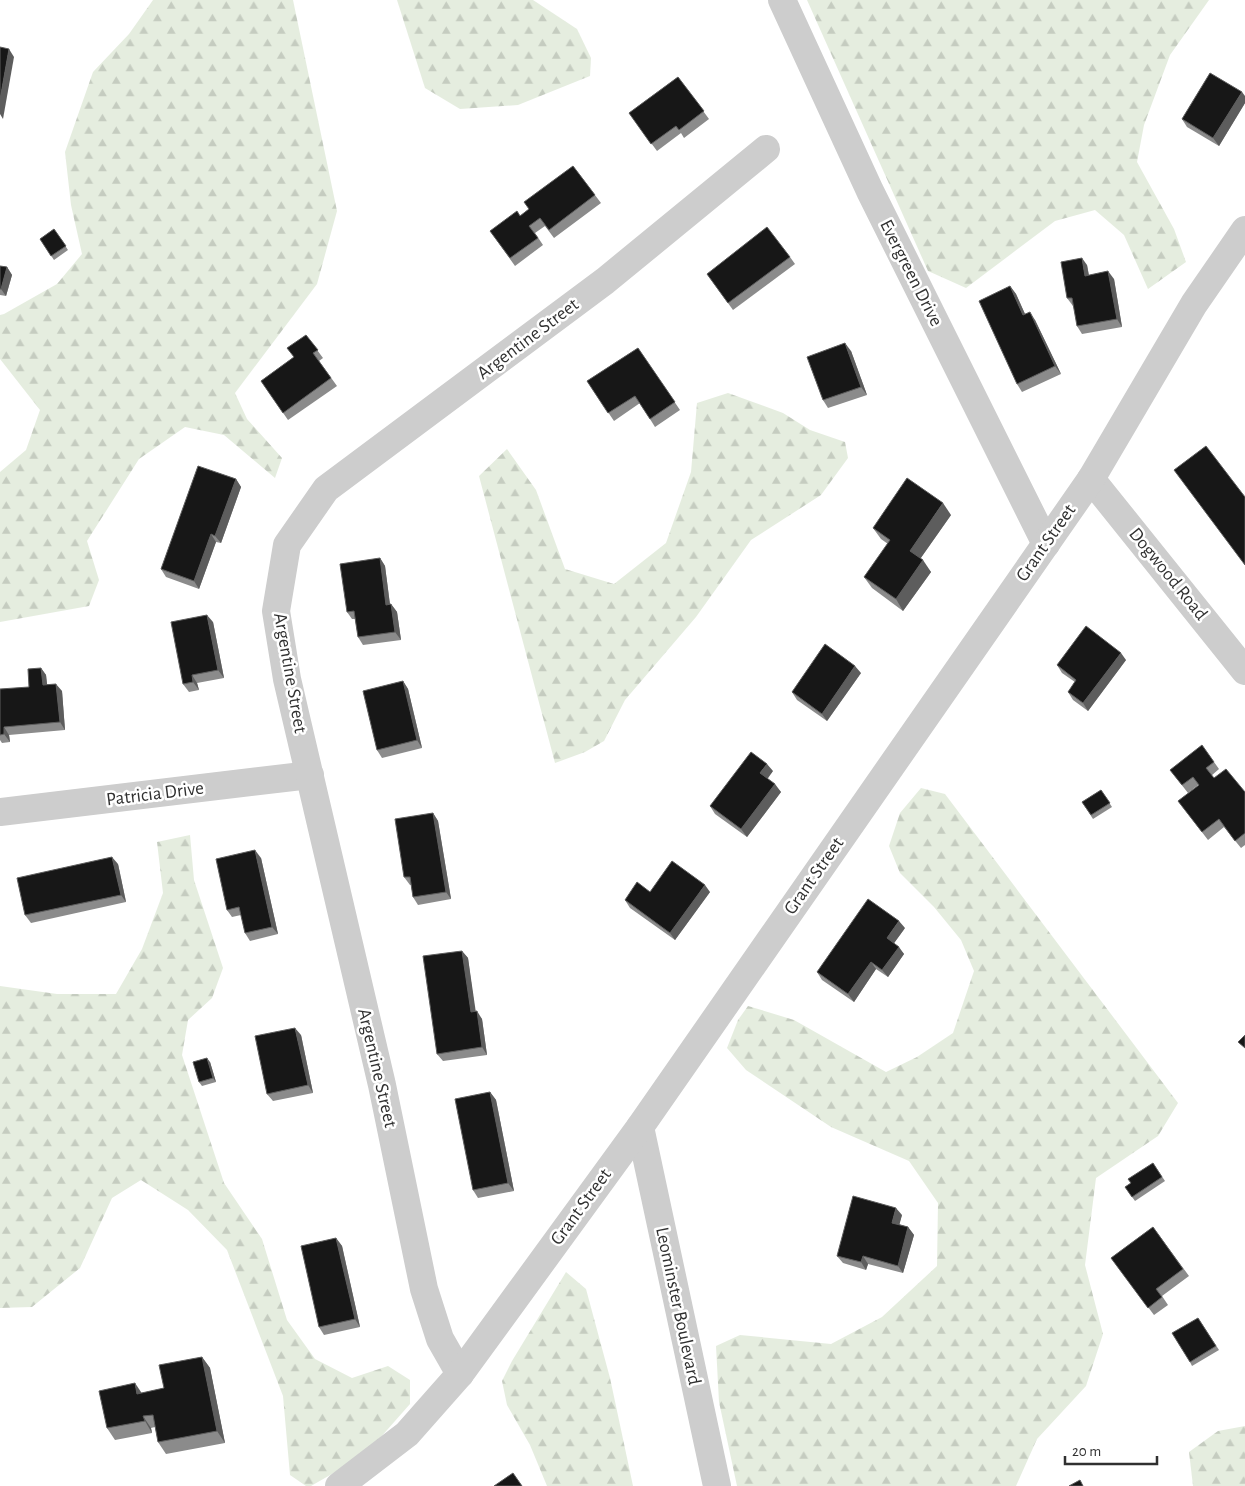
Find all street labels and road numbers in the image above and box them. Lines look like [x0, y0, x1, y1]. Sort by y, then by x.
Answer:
street label: Evergreen Drive [876, 217, 946, 329]
street label: Argentine Street [474, 295, 582, 383]
street label: Grant Street [1013, 501, 1079, 585]
street label: Dogwood Road [1125, 524, 1211, 624]
street label: Argentine Street [270, 611, 310, 735]
street label: Patricia Drive [105, 779, 205, 809]
street label: Grant Street [781, 834, 847, 918]
street label: Argentine Street [354, 1007, 400, 1129]
street label: Grant Street [547, 1165, 615, 1249]
street label: Leominster Boulevard [652, 1225, 704, 1387]

